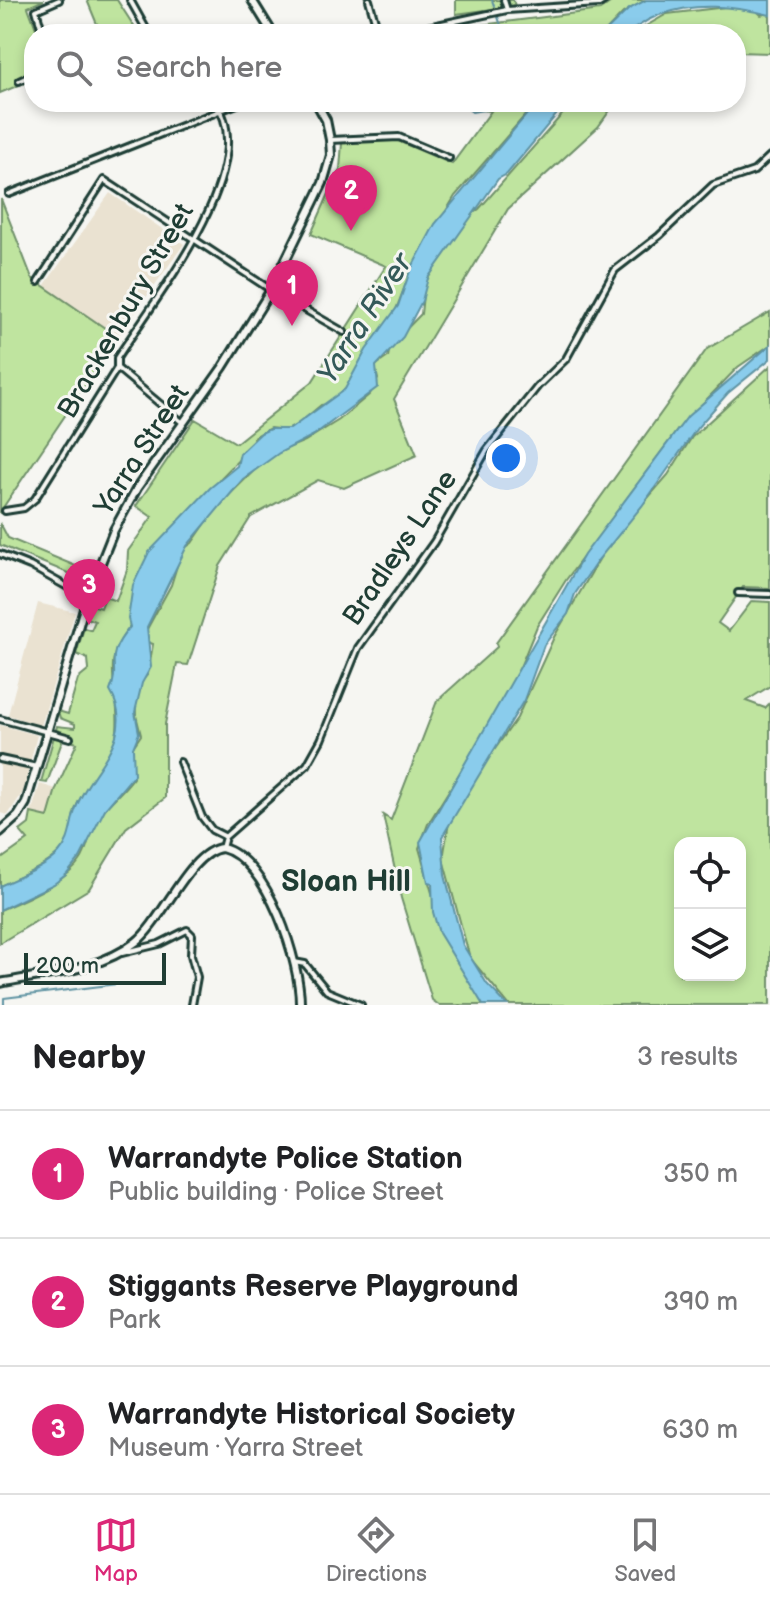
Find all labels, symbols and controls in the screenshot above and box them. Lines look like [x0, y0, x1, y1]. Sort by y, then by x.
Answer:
search box [24, 24, 746, 112]
icon: search [52, 46, 96, 90]
text: Search here [116, 50, 282, 86]
pin: 2 [325, 165, 377, 231]
street label: Brackenbury Street [51, 197, 201, 424]
water label: Yarra River [310, 245, 422, 391]
pin: 1 [266, 260, 318, 326]
street label: Yarra Street [87, 378, 197, 522]
your location [486, 438, 526, 478]
street label: Bradleys Lane [336, 464, 464, 632]
pin: 3 [63, 559, 115, 625]
map controls [674, 837, 746, 981]
button: locate [674, 837, 746, 909]
district label: Sloan Hill [281, 864, 411, 900]
button: layers [674, 909, 746, 981]
scale bar [24, 949, 166, 985]
text: 200 m [36, 953, 99, 980]
text: Nearby [32, 1037, 146, 1078]
text: 3 results [637, 1042, 738, 1073]
text: Warrandyte Police Station [108, 1141, 463, 1177]
text: 1 [53, 1159, 63, 1190]
text: 350 m [663, 1159, 738, 1190]
text: Public building · Police Street [108, 1177, 443, 1208]
text: Stiggants Reserve Playground [108, 1269, 519, 1305]
text: 2 [50, 1287, 66, 1318]
text: 390 m [663, 1287, 738, 1318]
text: Park [108, 1305, 160, 1336]
text: Warrandyte Historical Society [108, 1397, 515, 1433]
text: 3 [50, 1415, 66, 1446]
text: 630 m [662, 1415, 738, 1446]
text: Museum · Yarra Street [108, 1433, 363, 1464]
tab: Map [94, 1513, 138, 1588]
tab: Directions [326, 1513, 427, 1588]
tab: Saved [614, 1513, 676, 1588]

